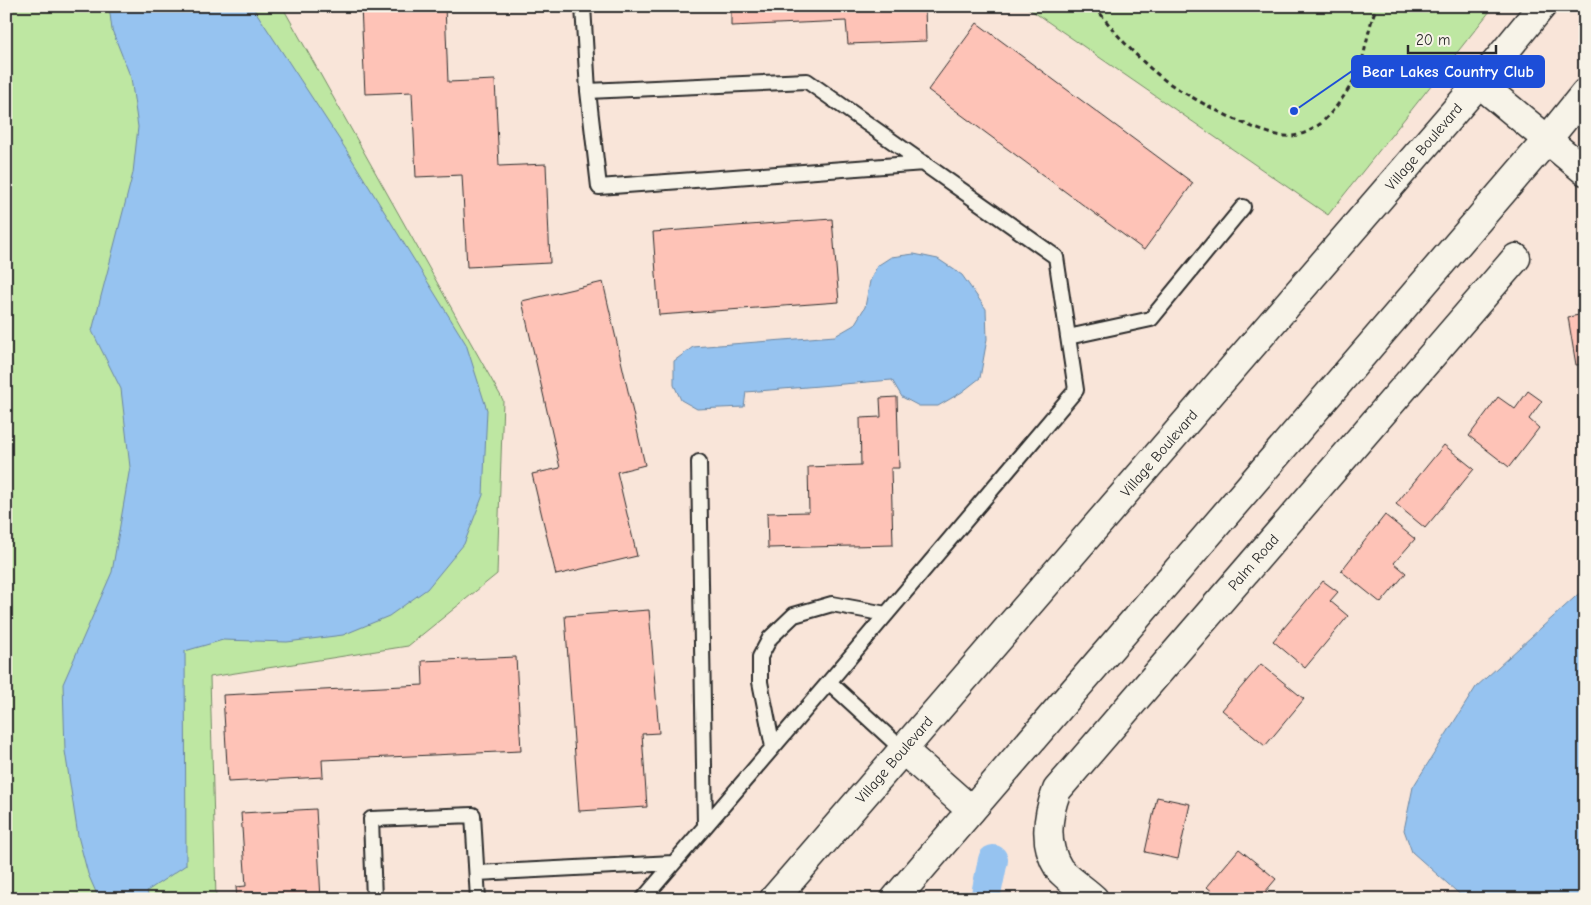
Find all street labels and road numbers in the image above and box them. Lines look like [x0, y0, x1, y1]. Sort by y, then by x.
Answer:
street label: Village Boulevard [1381, 100, 1466, 194]
street label: Village Boulevard [1117, 406, 1202, 501]
street label: Palm Road [1224, 530, 1283, 594]
street label: Village Boulevard [852, 713, 937, 807]

